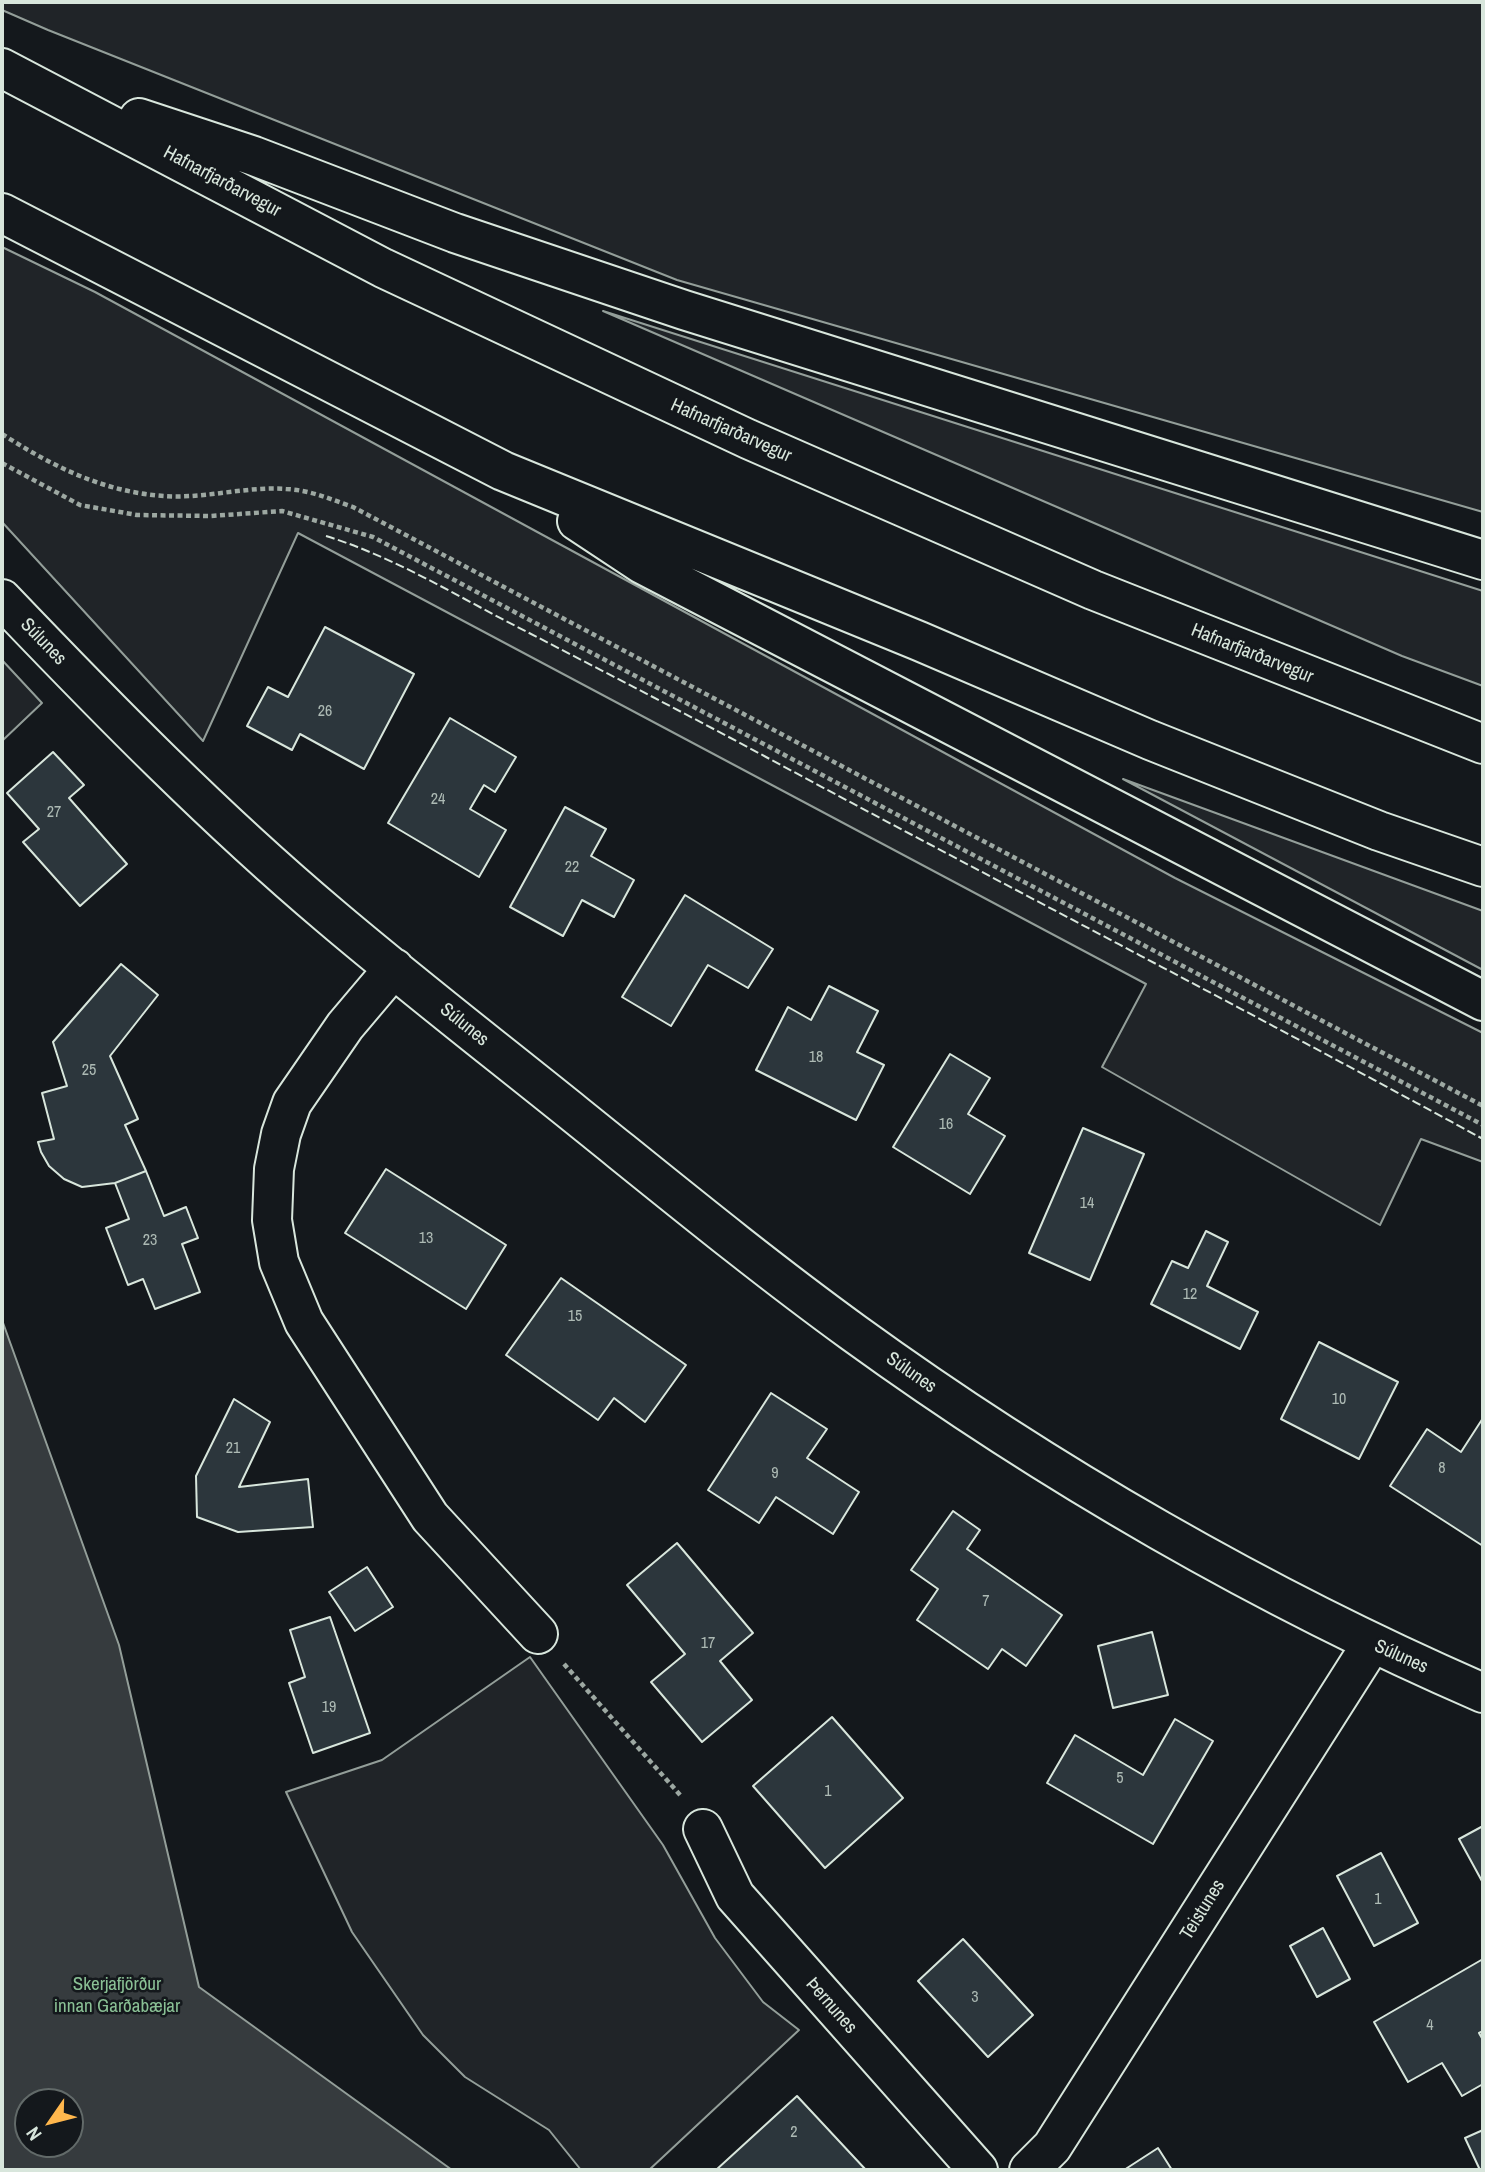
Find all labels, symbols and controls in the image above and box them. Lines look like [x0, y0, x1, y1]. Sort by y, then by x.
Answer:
street label: Hafnarfjarðarvegur [159, 141, 285, 223]
street label: Hafnarfjarðarvegur [667, 394, 795, 468]
street label: Súlunes [15, 614, 71, 670]
street label: Hafnarfjarðarvegur [1188, 619, 1316, 689]
house number: 26 [318, 702, 332, 722]
house number: 24 [431, 790, 445, 810]
house number: 27 [47, 803, 61, 823]
house number: 22 [565, 858, 579, 878]
street label: Súlunes [435, 998, 493, 1052]
house number: 18 [809, 1048, 823, 1068]
house number: 25 [82, 1061, 96, 1081]
house number: 16 [939, 1115, 953, 1135]
house number: 14 [1080, 1194, 1094, 1214]
house number: 13 [419, 1229, 433, 1249]
house number: 23 [143, 1231, 157, 1251]
house number: 12 [1183, 1285, 1197, 1305]
house number: 15 [568, 1307, 582, 1327]
street label: Súlunes [881, 1348, 941, 1398]
house number: 10 [1332, 1390, 1346, 1410]
house number: 21 [226, 1439, 240, 1459]
house number: 8 [1438, 1459, 1446, 1479]
house number: 9 [771, 1464, 779, 1484]
house number: 7 [982, 1592, 990, 1612]
house number: 17 [701, 1634, 715, 1654]
street label: Súlunes [1371, 1635, 1431, 1679]
house number: 19 [322, 1698, 336, 1718]
house number: 5 [1116, 1769, 1124, 1789]
house number: 1 [824, 1782, 832, 1802]
street label: Teistunes [1176, 1876, 1230, 1944]
house number: 1 [1374, 1890, 1382, 1910]
street label: Þernunes [801, 1973, 861, 2039]
park label: Skerjafjörður innan Garðabæjar [54, 1974, 180, 2018]
house number: 3 [971, 1988, 979, 2008]
house number: 4 [1426, 2016, 1434, 2036]
north arrow [14, 2088, 84, 2158]
text: N [20, 2122, 47, 2146]
house number: 2 [790, 2123, 798, 2143]

